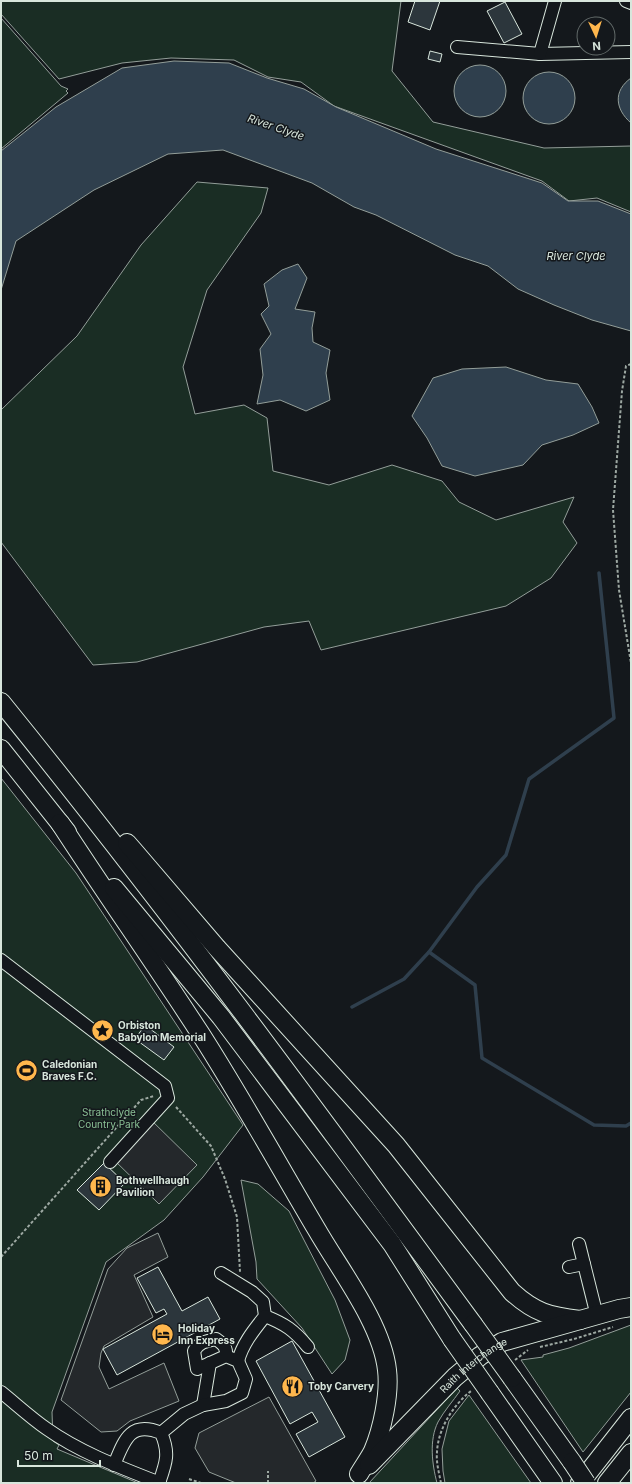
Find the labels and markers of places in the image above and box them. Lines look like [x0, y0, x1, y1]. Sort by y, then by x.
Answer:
place icon: Orbiston Babylon Memorial [90, 1018, 116, 1044]
place label: Orbiston Babylon Memorial [118, 1019, 206, 1044]
sports icon: Caledonian Braves F.C. [14, 1057, 40, 1083]
place label: Caledonian Braves F.C. [42, 1058, 97, 1082]
building icon: Bothwellhaugh Pavilion [88, 1173, 114, 1199]
place label: Bothwellhaugh Pavilion [116, 1174, 189, 1198]
hotel icon: Holiday Inn Express [149, 1321, 175, 1347]
place label: Holiday Inn Express [178, 1322, 235, 1346]
restaurant icon: Toby Carvery [280, 1373, 306, 1399]
place label: Toby Carvery [308, 1380, 374, 1393]

